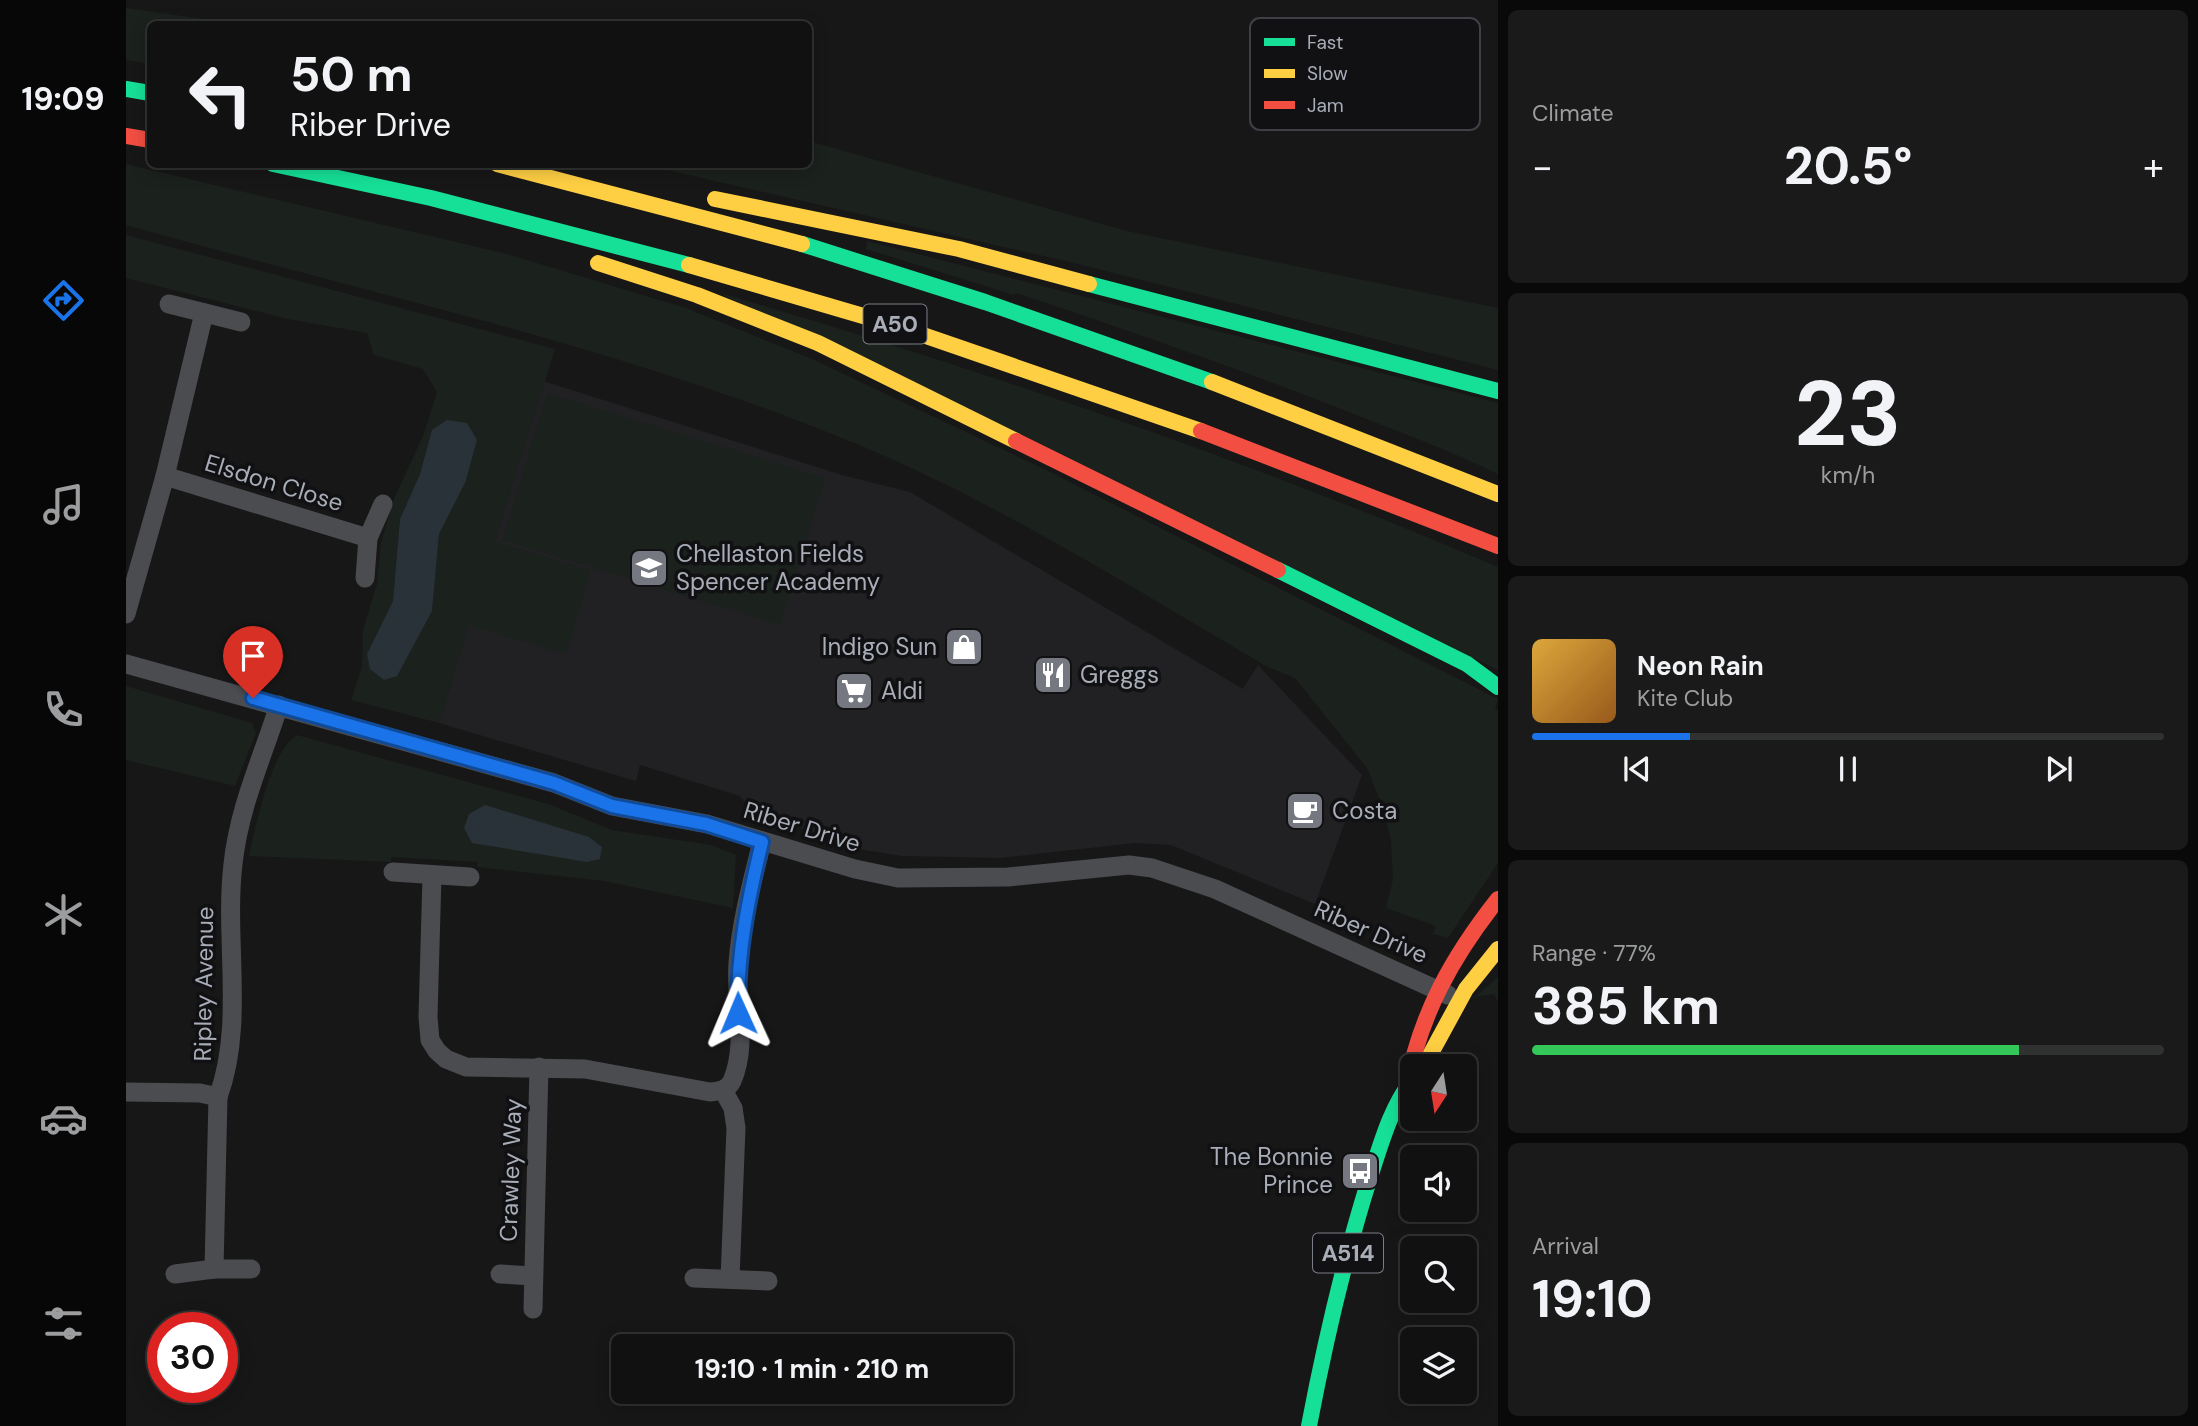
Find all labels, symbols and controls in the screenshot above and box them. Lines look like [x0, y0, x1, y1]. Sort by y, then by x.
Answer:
legend [1250, 18, 1480, 130]
text: Fast [1307, 30, 1343, 55]
text: 50 m [290, 42, 413, 106]
icon: left [175, 49, 266, 140]
text: Slow [1307, 61, 1348, 86]
text: 19:09 [22, 78, 104, 120]
text: Jam [1307, 93, 1344, 118]
text: Climate [1532, 98, 1614, 128]
text: Riber Drive [290, 104, 451, 146]
text: 20.5° [1784, 132, 1912, 200]
text: − [1532, 142, 1553, 192]
text: + [2143, 142, 2164, 192]
icon: directions [39, 276, 88, 325]
road number: A50 [864, 304, 926, 344]
text: 23 [1794, 355, 1902, 473]
street label: Elsdon Close [201, 447, 347, 518]
text: km/h [1821, 460, 1875, 490]
icon: music [39, 480, 88, 529]
place label: Chellaston Fields Spencer Academy [676, 538, 880, 597]
school or university icon: Chellaston Fields Spencer Academy [628, 547, 670, 589]
pin [223, 626, 283, 698]
shop icon: Indigo Sun [943, 626, 985, 668]
place label: Indigo Sun [822, 631, 937, 662]
icon: arrive [234, 637, 272, 675]
text: Neon Rain [1637, 649, 1764, 683]
restaurant icon: Greggs [1032, 654, 1074, 696]
place label: Greggs [1080, 659, 1159, 690]
supermarket icon: Aldi [833, 670, 875, 712]
place label: Aldi [881, 675, 923, 706]
text: Kite Club [1637, 683, 1733, 713]
icon: phone [39, 685, 88, 734]
icon: previous [1618, 750, 1656, 788]
icon: pause [1829, 750, 1867, 788]
icon: next [2040, 750, 2078, 788]
cafe icon: Costa [1284, 790, 1326, 832]
street label: Riber Drive [740, 794, 864, 859]
place label: Costa [1332, 795, 1397, 826]
icon: climate [39, 890, 88, 939]
street label: Riber Drive [1310, 893, 1433, 970]
street label: Ripley Avenue [187, 906, 220, 1062]
text: Range · 77% [1532, 938, 1656, 968]
text: 385 km [1532, 972, 1720, 1040]
position arrow [701, 976, 775, 1050]
north arrow [1400, 1054, 1477, 1130]
map controls [1400, 1054, 1477, 1404]
icon: car [39, 1094, 88, 1143]
street label: Crawley Way [493, 1098, 528, 1242]
place label: The Bonnie Prince [1210, 1141, 1333, 1200]
button: sound [1400, 1145, 1477, 1222]
bus stop icon: The Bonnie Prince [1339, 1150, 1381, 1192]
text: Arrival [1532, 1231, 1599, 1261]
road number: A514 [1313, 1234, 1383, 1272]
button: search [1400, 1236, 1477, 1313]
text: 19:10 [1532, 1265, 1653, 1333]
icon: filters [39, 1299, 88, 1348]
speed limit sign: 30 [147, 1312, 238, 1403]
button: layers [1400, 1327, 1477, 1404]
text: 19:10 · 1 min · 210 m [695, 1352, 929, 1386]

